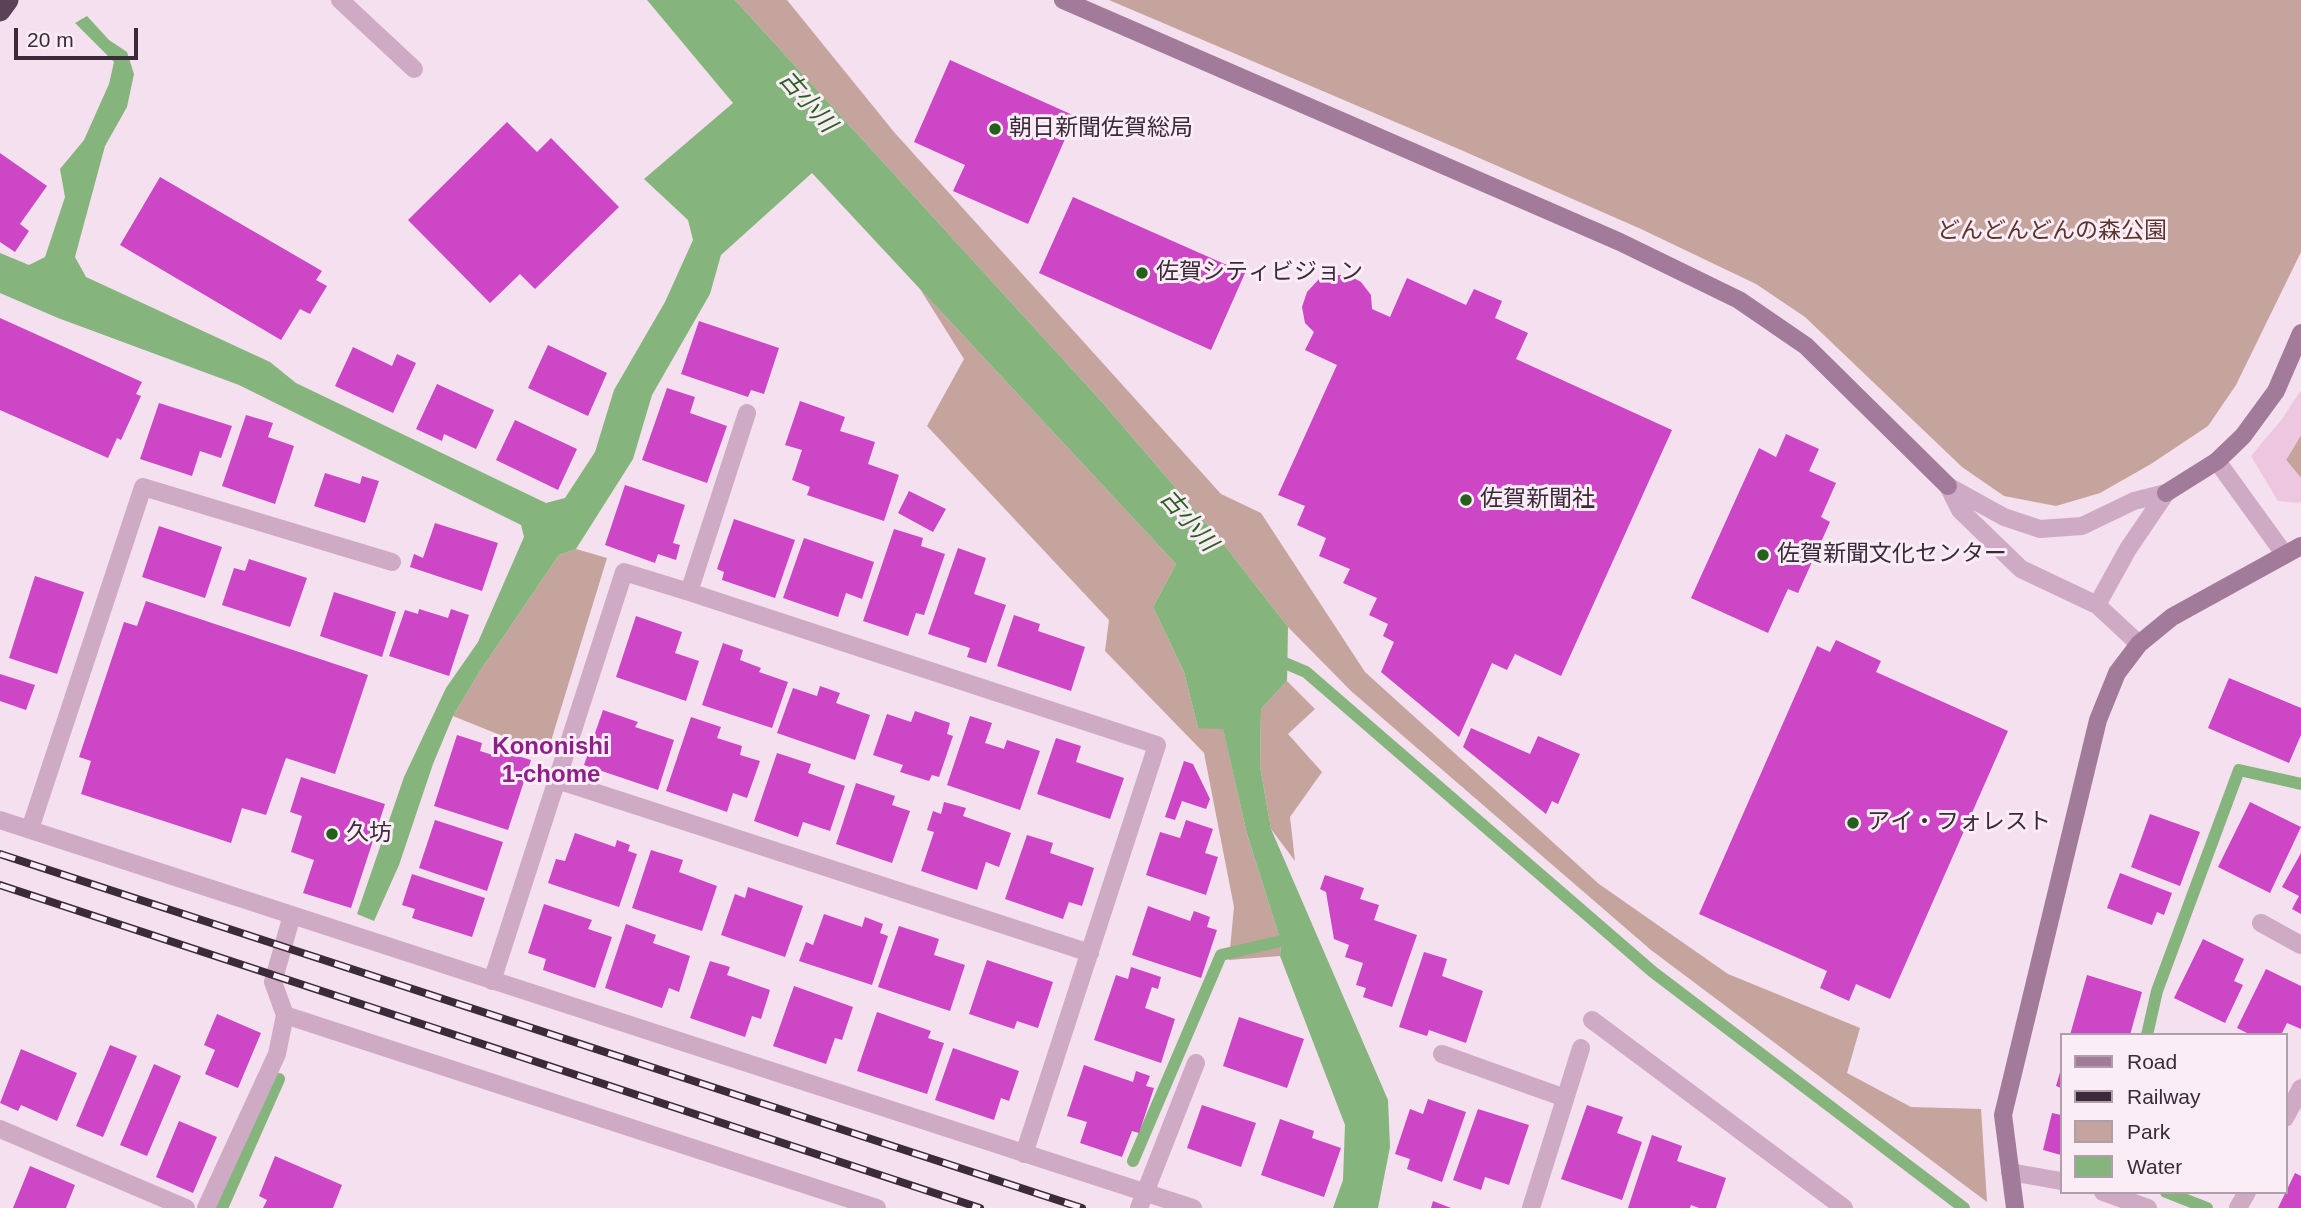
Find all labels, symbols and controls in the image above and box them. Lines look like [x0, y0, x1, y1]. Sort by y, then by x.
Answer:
scale bar [18, 14, 142, 58]
text: 20 m [27, 28, 74, 51]
water label: 古小川 [773, 65, 841, 139]
place label: 朝日新聞佐賀総局 [1009, 115, 1193, 143]
marker: 朝日新聞佐賀総局 [987, 121, 1003, 137]
park label: どんどんどんの森公園 [1937, 218, 2167, 246]
place label: 佐賀シティビジョン [1156, 259, 1363, 287]
marker: 佐賀シティビジョン [1134, 265, 1150, 281]
water label: 古小川 [1154, 484, 1222, 558]
place label: 佐賀新聞社 [1480, 486, 1595, 514]
marker: 佐賀新聞社 [1458, 492, 1474, 508]
place label: 佐賀新聞文化センター [1777, 541, 2007, 569]
marker: 佐賀新聞文化センター [1755, 547, 1771, 563]
district label: Kononishi 1-chome [492, 733, 610, 789]
place label: アイ・フォレスト [1867, 809, 2051, 837]
marker: アイ・フォレスト [1845, 815, 1861, 831]
place label: 久坊 [346, 820, 392, 848]
marker: 久坊 [324, 826, 340, 842]
legend [2060, 1033, 2287, 1194]
text: Road [2127, 1050, 2177, 1073]
text: Railway [2127, 1085, 2201, 1108]
text: Park [2127, 1120, 2170, 1143]
text: Water [2127, 1155, 2182, 1178]

